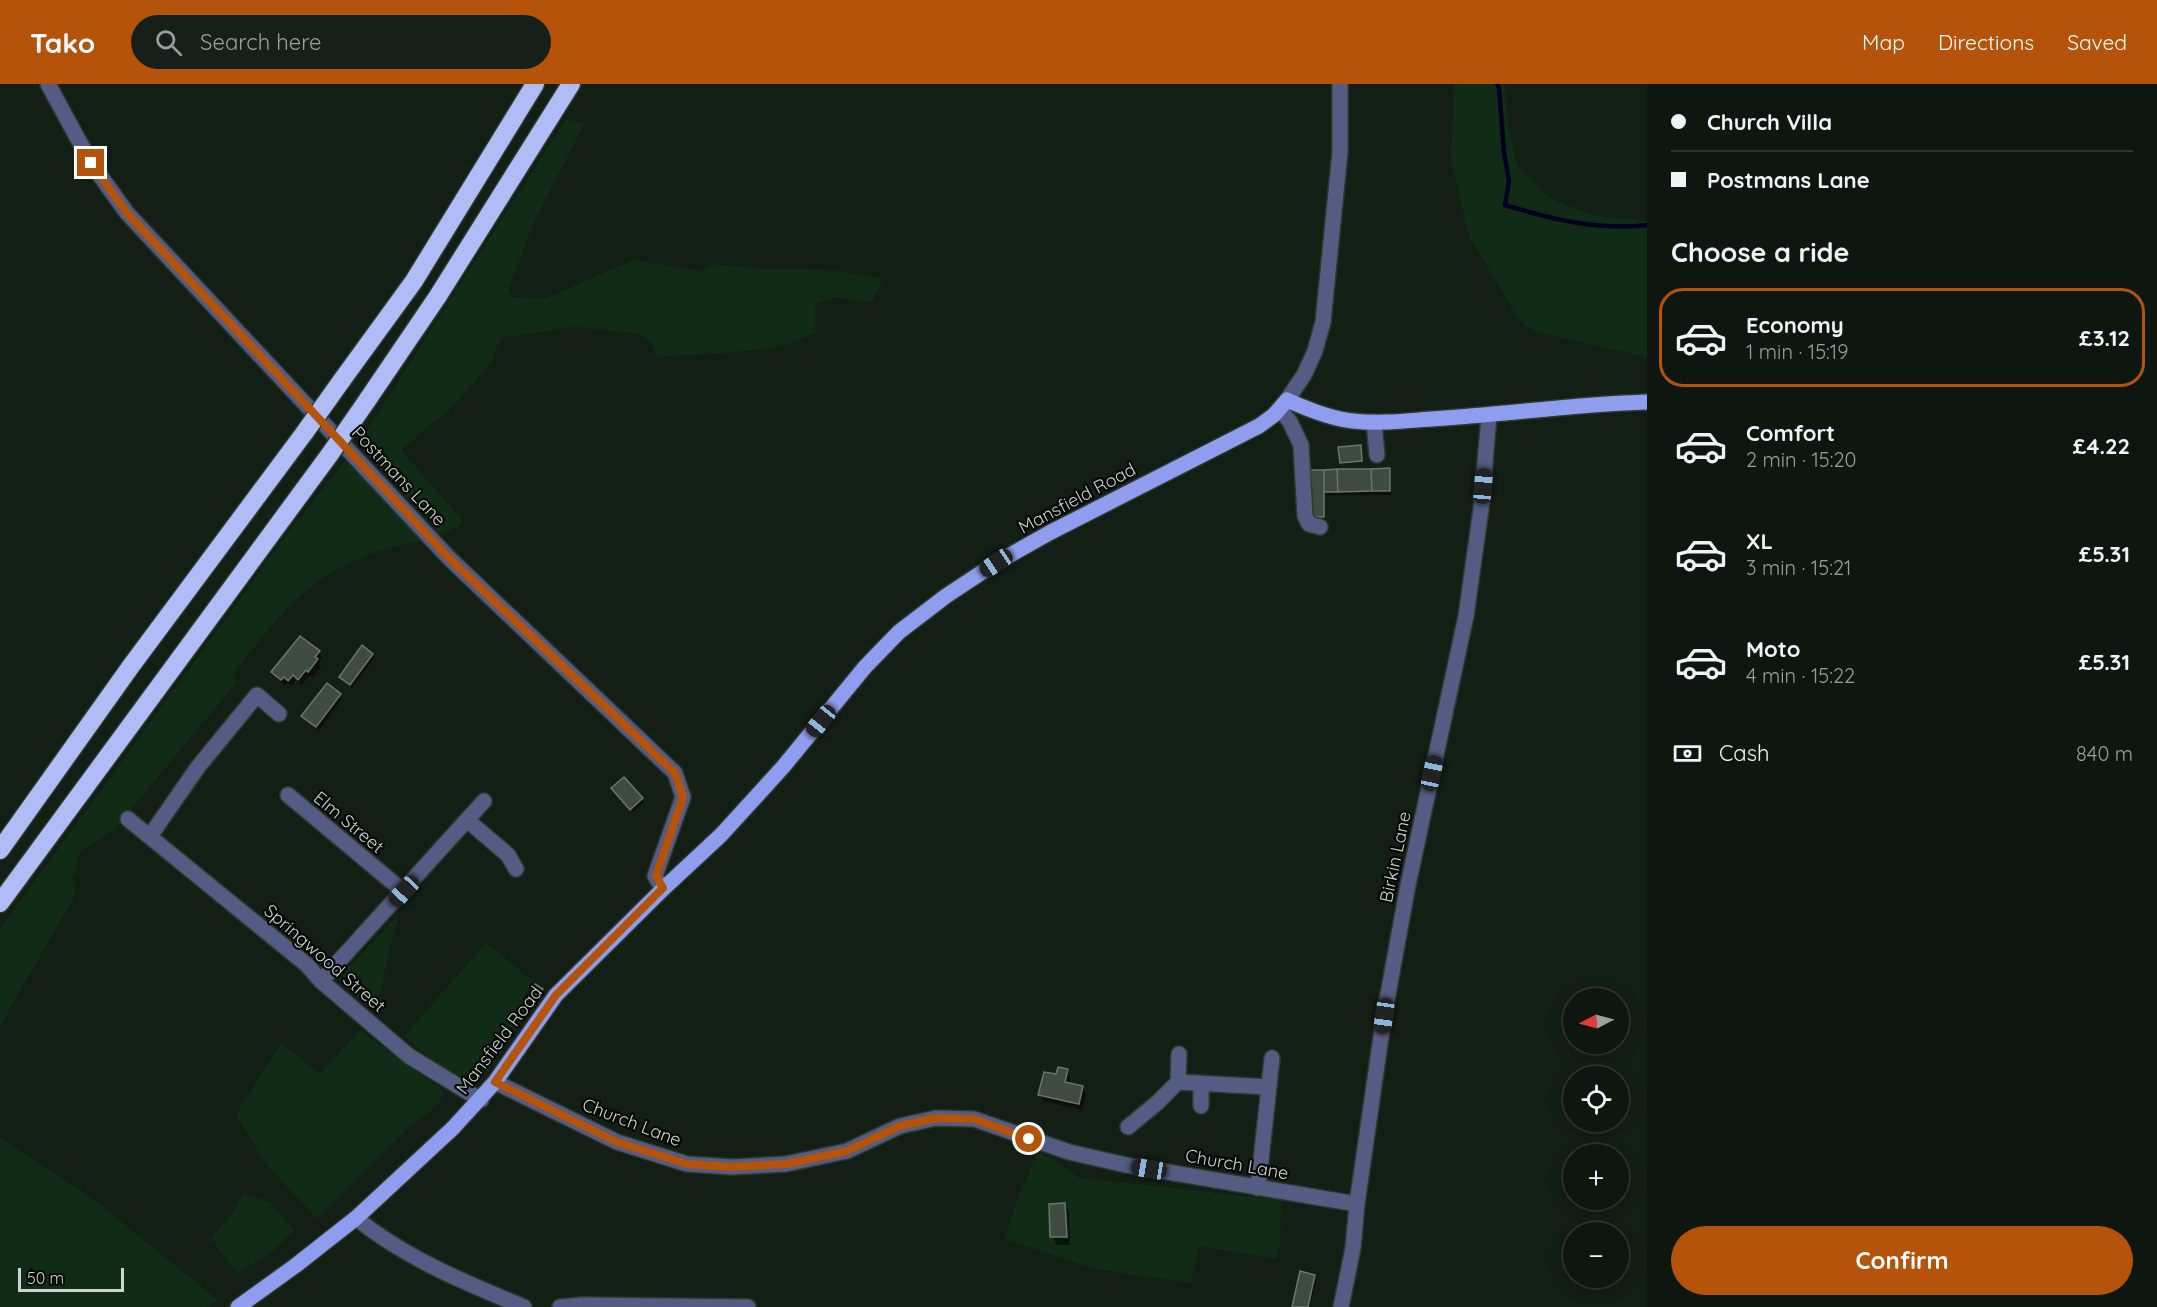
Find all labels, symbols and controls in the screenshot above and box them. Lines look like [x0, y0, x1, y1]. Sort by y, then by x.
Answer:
search box [131, 15, 551, 69]
text: Tako [30, 25, 95, 60]
icon: search [152, 26, 185, 59]
text: Search here [200, 28, 322, 56]
text: Map [1862, 29, 1905, 55]
text: Directions [1938, 29, 2034, 55]
text: Saved [2067, 29, 2127, 55]
text: Church Villa [1707, 108, 1832, 136]
route end [77, 149, 104, 176]
text: Postmans Lane [1707, 166, 1870, 194]
text: Choose a ride [1671, 235, 1849, 269]
icon: car [1674, 311, 1728, 365]
text: Economy [1746, 311, 1844, 339]
text: £3.12 [2079, 324, 2130, 352]
text: 1 min · 15:19 [1746, 339, 1848, 364]
icon: car [1674, 419, 1728, 473]
text: Comfort [1746, 419, 1835, 447]
street label: Postmans Lane [347, 421, 451, 531]
text: £4.22 [2073, 432, 2130, 460]
text: 2 min · 15:20 [1746, 447, 1856, 472]
street label: Mansfield Road [1014, 457, 1140, 539]
car [1472, 467, 1494, 505]
icon: car [1674, 527, 1728, 581]
text: XL [1746, 527, 1773, 555]
text: £5.31 [2079, 540, 2130, 568]
car [976, 545, 1016, 581]
text: 3 min · 15:21 [1746, 555, 1851, 580]
icon: car [1674, 635, 1728, 689]
text: Moto [1746, 635, 1800, 663]
text: £5.31 [2079, 648, 2130, 676]
text: 4 min · 15:22 [1746, 663, 1855, 688]
car [803, 701, 839, 741]
icon: cash [1671, 737, 1704, 770]
text: Cash [1719, 739, 1770, 767]
text: 840 m [2076, 741, 2133, 766]
car [1419, 754, 1445, 792]
street label: Elm Street [309, 786, 389, 858]
street label: Birkin Lane [1374, 809, 1416, 905]
car [385, 872, 423, 910]
street label: Springwood Street [259, 899, 391, 1017]
street label: Mansfield Road [451, 981, 547, 1099]
north arrow [1563, 988, 1629, 1054]
map controls [1563, 988, 1629, 1288]
car [1373, 997, 1395, 1035]
button: locate [1563, 1066, 1629, 1132]
street label: Church Lane [579, 1093, 685, 1151]
route start [1015, 1125, 1042, 1152]
street label: Church Lane [1184, 1144, 1290, 1184]
button: + [1563, 1144, 1629, 1210]
car [1130, 1157, 1168, 1181]
button: − [1563, 1222, 1629, 1288]
button: Confirm [1671, 1226, 2133, 1295]
scale bar [18, 1265, 124, 1292]
text: 50 m [27, 1268, 64, 1288]

